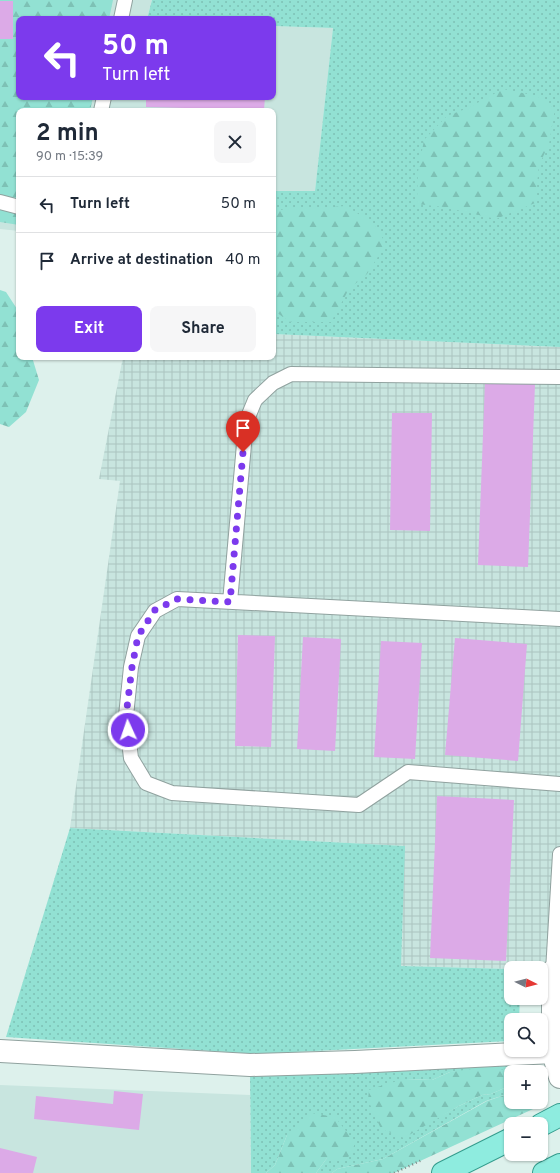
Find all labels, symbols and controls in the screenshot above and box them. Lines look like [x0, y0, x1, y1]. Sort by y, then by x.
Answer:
text: 50 m [102, 29, 169, 65]
icon: left [36, 32, 88, 84]
text: Turn left [102, 64, 170, 87]
text: 2 min [36, 119, 99, 149]
button: close [214, 121, 256, 163]
text: 90 m · 15:39 [36, 149, 103, 165]
icon: left [36, 194, 58, 216]
text: Turn left [70, 195, 130, 214]
text: 50 m [221, 195, 256, 214]
icon: arrive [36, 250, 58, 272]
text: Arrive at destination [70, 251, 213, 270]
text: 40 m [225, 251, 260, 270]
button: Exit [36, 306, 142, 352]
button: Share [150, 306, 256, 352]
pin [226, 411, 260, 452]
icon: arrive [232, 417, 254, 439]
position arrow [107, 709, 149, 751]
north arrow [504, 961, 548, 1005]
map controls [504, 961, 548, 1161]
button: search [504, 1013, 548, 1057]
button: + [504, 1065, 548, 1109]
button: − [504, 1117, 548, 1161]

